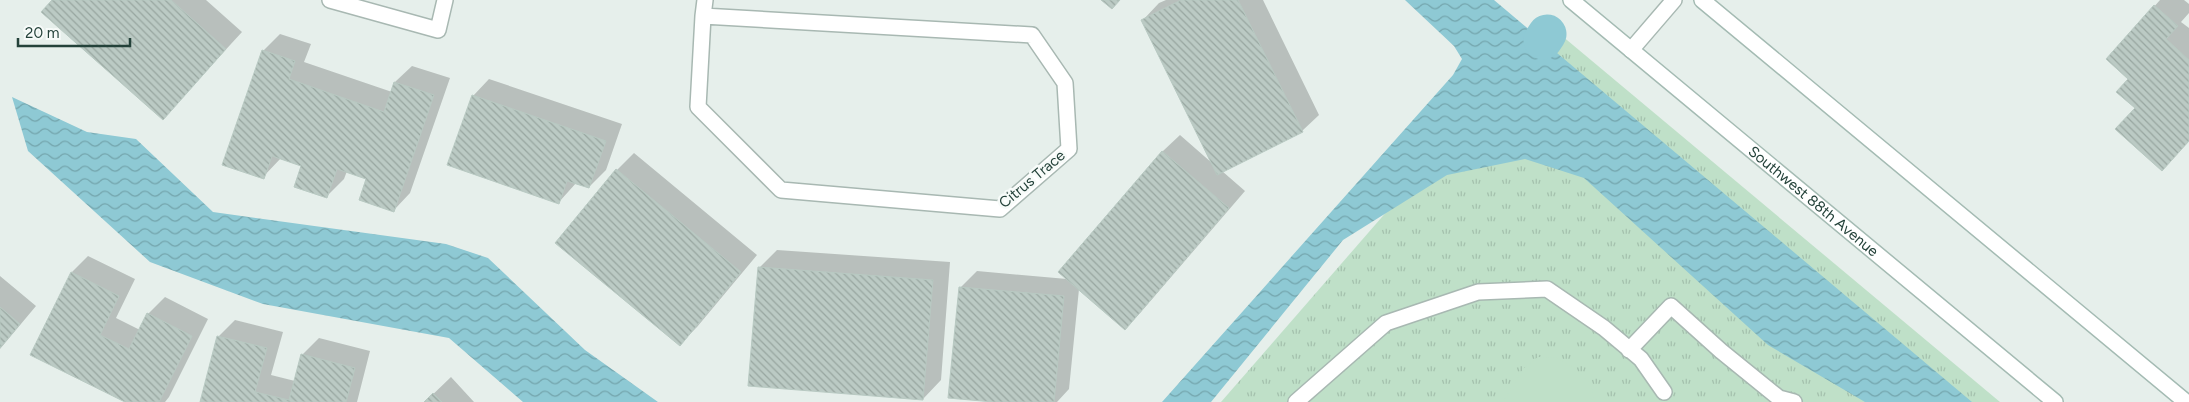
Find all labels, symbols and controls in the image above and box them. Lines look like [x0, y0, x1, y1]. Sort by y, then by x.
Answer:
scale bar [18, 15, 130, 47]
text: 20 m [25, 24, 59, 42]
street label: Southwest 88th Avenue [1745, 142, 1882, 260]
street label: Citrus Trace [995, 146, 1069, 212]

